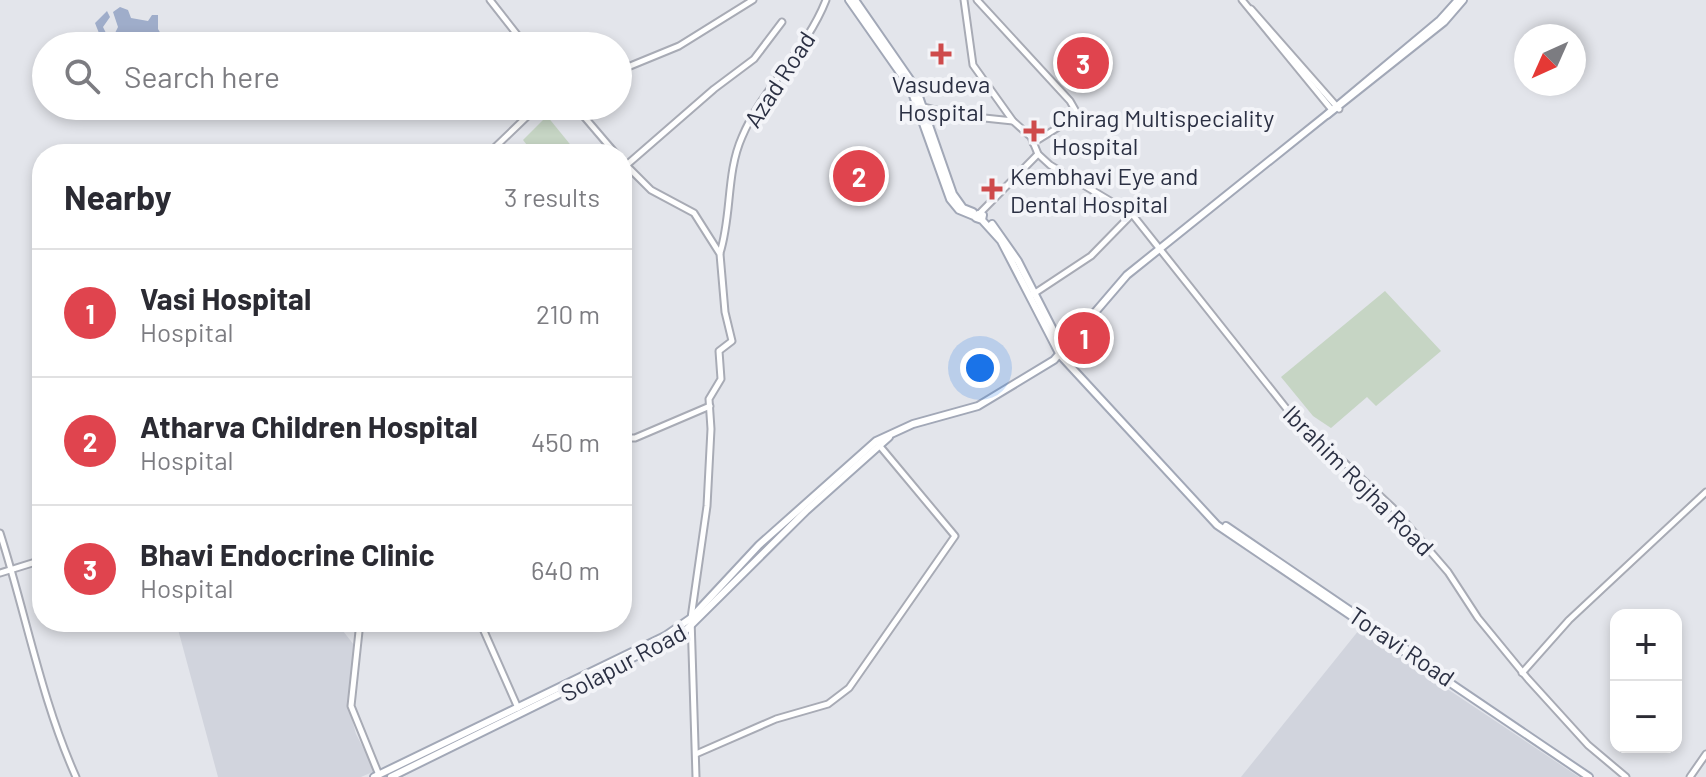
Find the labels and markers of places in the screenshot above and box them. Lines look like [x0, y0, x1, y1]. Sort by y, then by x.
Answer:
pin: 3 [1057, 33, 1109, 93]
marker: Vasudeva Hospital [930, 43, 952, 65]
place label: Vasudeva Hospital [892, 69, 990, 126]
place label: Chirag Multispeciality Hospital [1052, 103, 1274, 160]
marker: Chirag Multispeciality Hospital [1023, 120, 1045, 142]
pin: 2 [833, 146, 885, 206]
place label: Kembhavi Eye and Dental Hospital [1010, 161, 1198, 218]
marker: Kembhavi Eye and Dental Hospital [981, 178, 1003, 200]
pin: 1 [1058, 308, 1110, 368]

